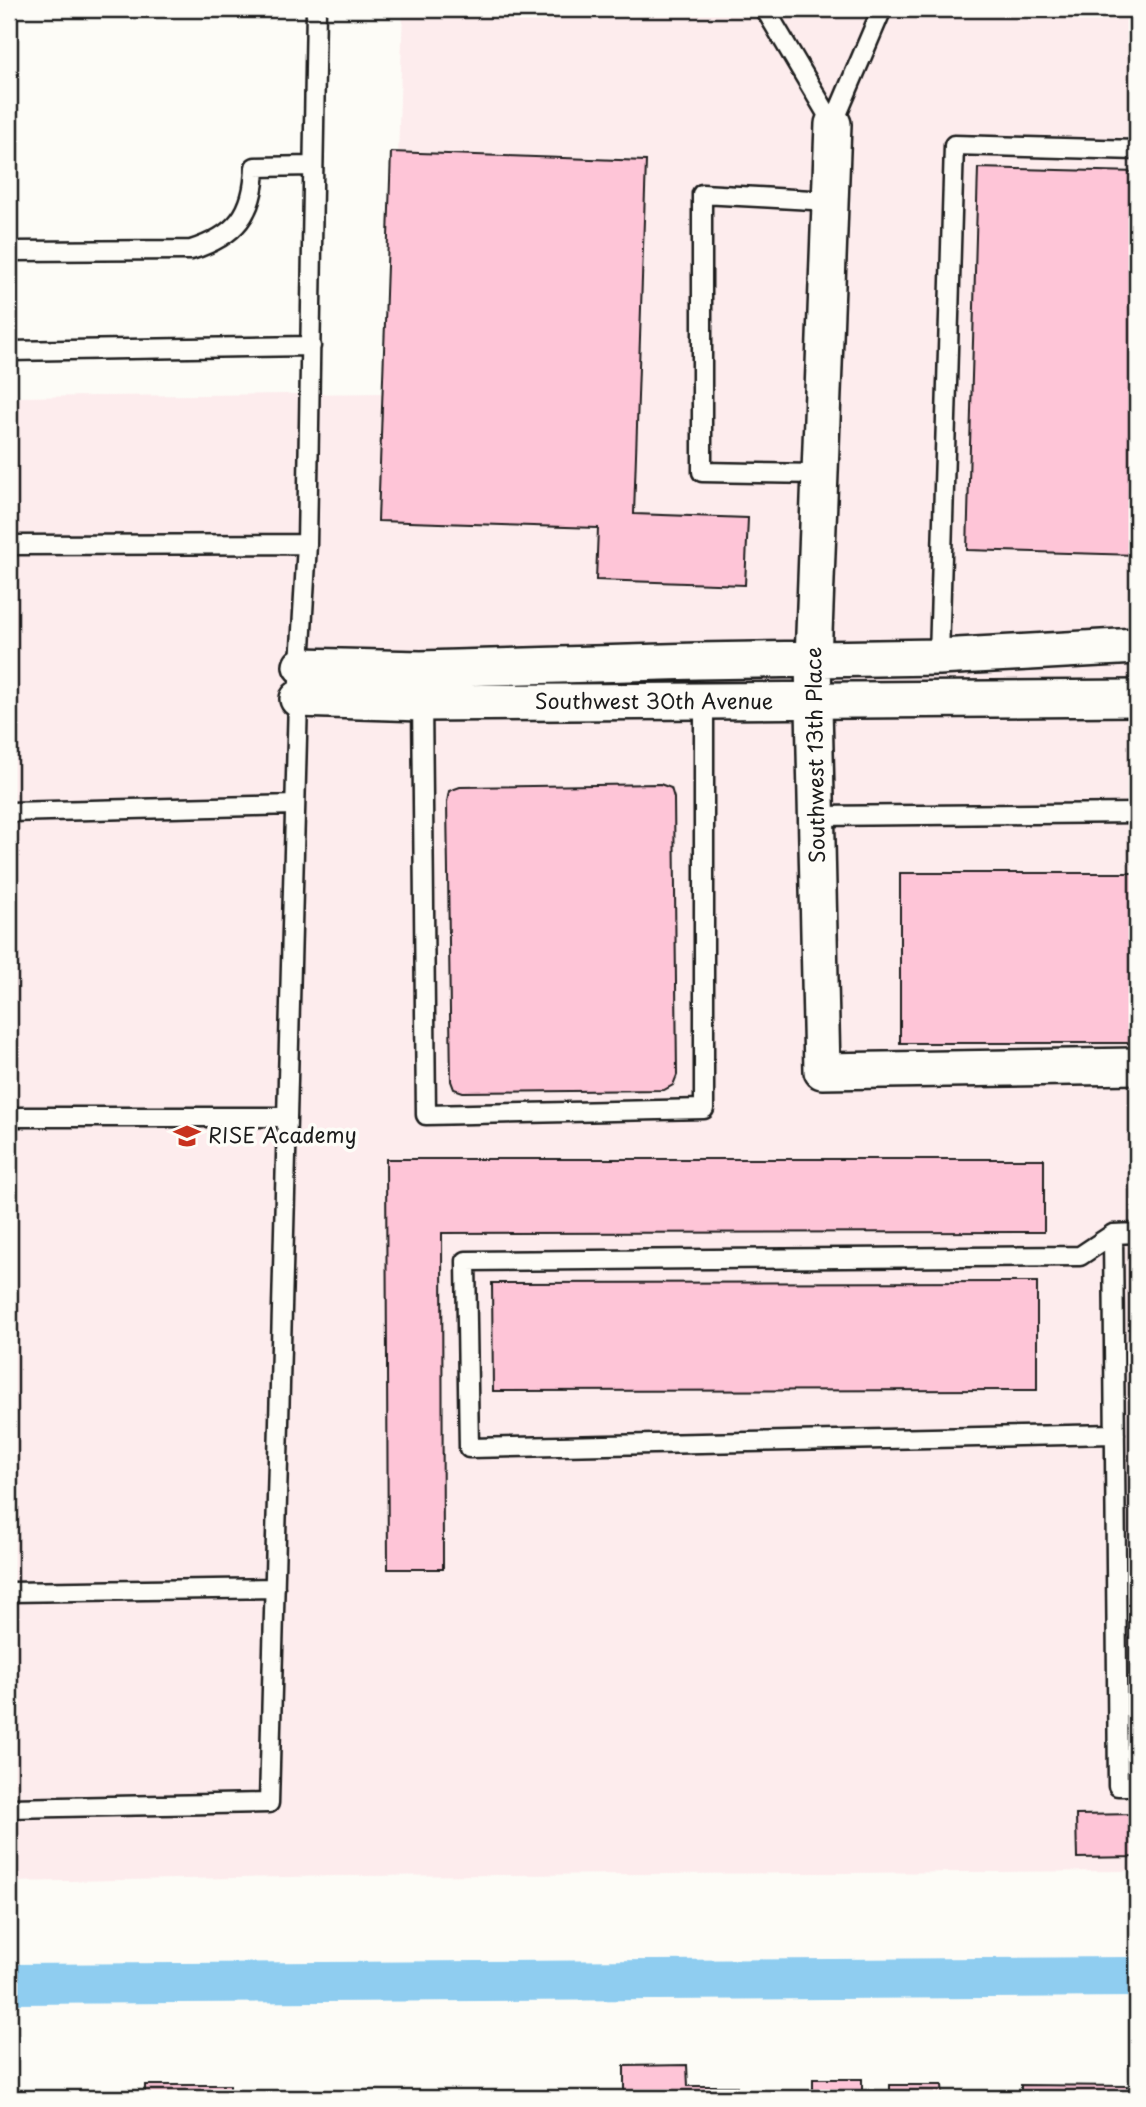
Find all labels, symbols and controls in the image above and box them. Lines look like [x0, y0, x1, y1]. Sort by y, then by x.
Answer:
street label: Southwest 13th Place [796, 647, 832, 864]
street label: Southwest 30th Avenue [535, 684, 773, 716]
place label: RISE Academy [208, 1118, 357, 1150]
school or university icon: RISE Academy [172, 1121, 202, 1151]

